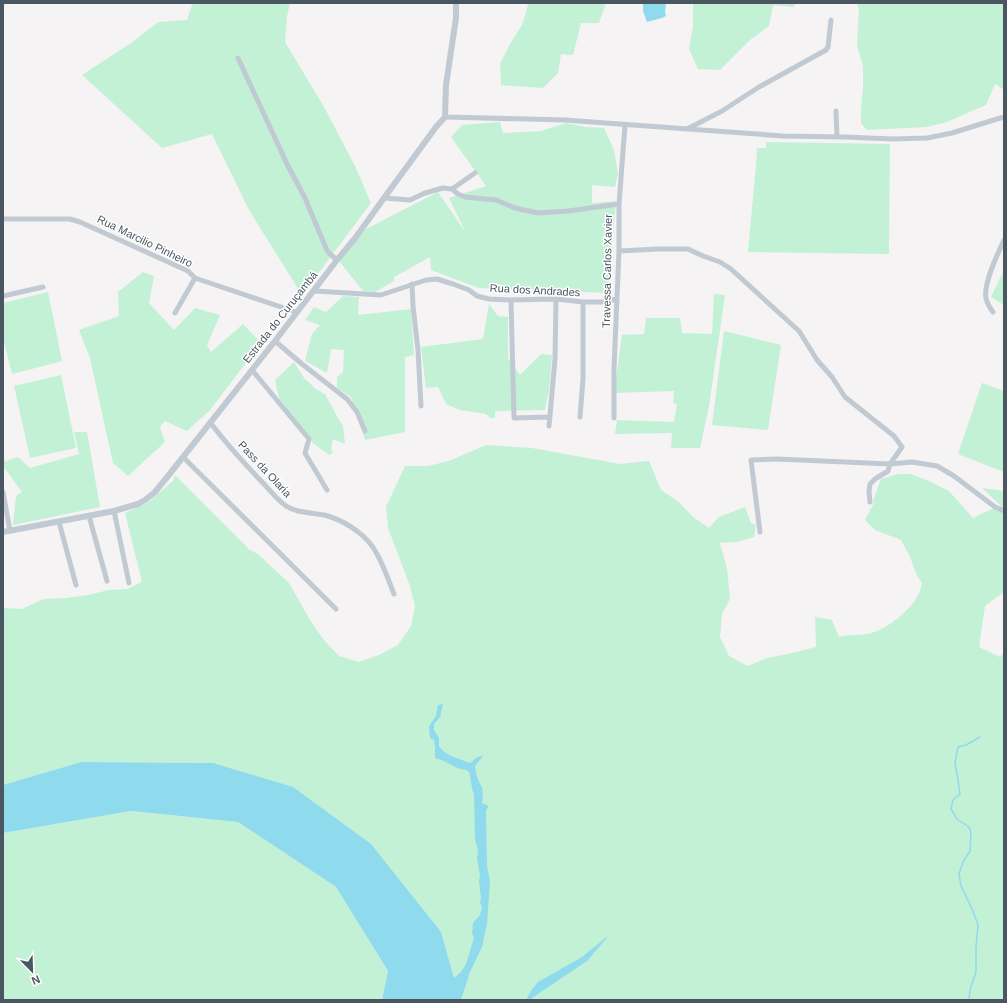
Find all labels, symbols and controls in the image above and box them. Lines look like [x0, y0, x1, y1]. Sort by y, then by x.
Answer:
street label: Rua Marcilio Pinheiro [95, 213, 195, 269]
street label: Travessa Carlos Xavier [600, 214, 614, 328]
street label: Estrada do Curuçambá [240, 268, 320, 365]
street label: Rua dos Andrades [489, 282, 581, 298]
street label: Pass da Olaria [236, 439, 295, 500]
north arrow [12, 951, 52, 991]
text: N [30, 973, 42, 987]

